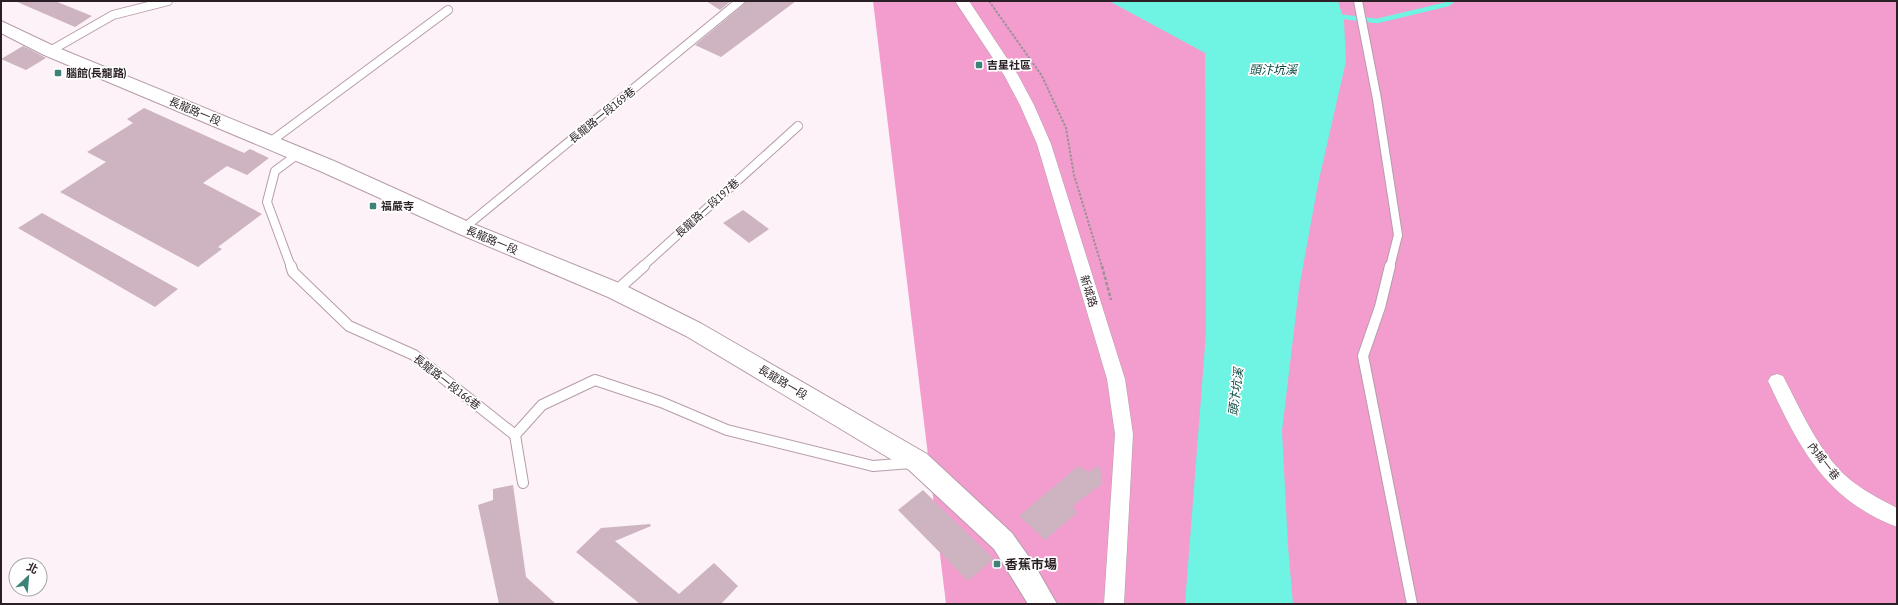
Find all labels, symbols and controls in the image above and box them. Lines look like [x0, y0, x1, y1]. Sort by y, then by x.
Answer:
place label: 吉星社區 [987, 59, 1031, 71]
marker: 吉星社區 [974, 60, 984, 70]
water label: 頭汴坑溪 [1249, 63, 1299, 77]
place label: 腦館(長龍路) [66, 67, 127, 79]
marker: 腦館(長龍路) [53, 68, 63, 78]
street label: 長龍路一段169巷 [567, 85, 637, 145]
street label: 長龍路一段 [167, 95, 223, 127]
street label: 長龍路一段197巷 [673, 176, 741, 240]
place label: 福嚴寺 [381, 200, 414, 212]
marker: 福嚴寺 [368, 201, 378, 211]
street label: 長龍路一段 [464, 224, 520, 256]
street label: 新城路 [1078, 273, 1100, 309]
street label: 長龍路一段166巷 [411, 352, 483, 412]
street label: 長龍路一段 [756, 363, 810, 401]
water label: 頭汴坑溪 [1226, 365, 1246, 417]
street label: 內城一巷 [1806, 440, 1842, 482]
north arrow [8, 557, 48, 597]
place label: 香蕉市場 [1005, 557, 1057, 572]
marker: 香蕉市場 [992, 559, 1002, 569]
text: 北 [25, 560, 40, 576]

